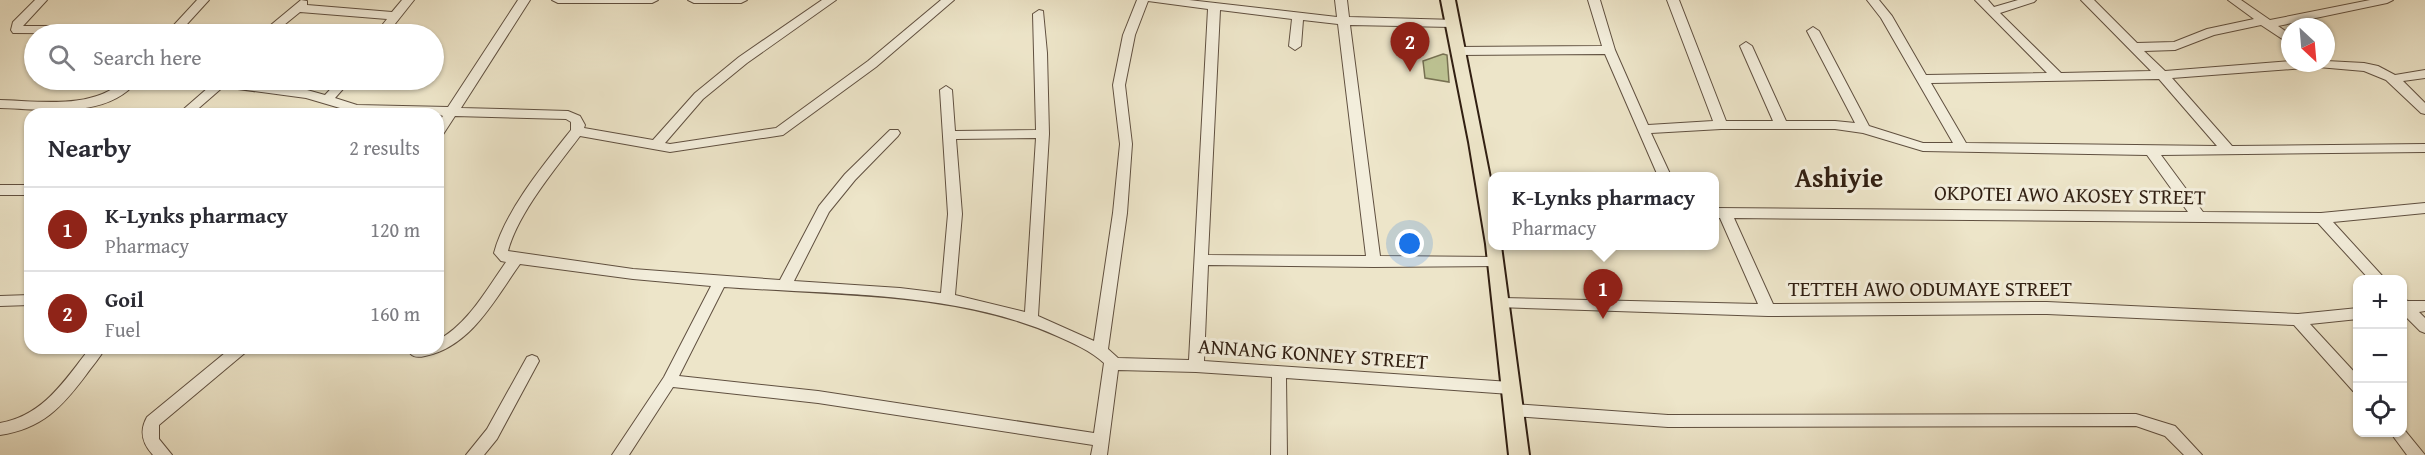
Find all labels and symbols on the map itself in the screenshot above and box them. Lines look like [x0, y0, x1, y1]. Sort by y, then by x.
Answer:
north arrow [2281, 18, 2335, 72]
pin: 2 [1390, 22, 1430, 72]
district label: Ashiyie [1795, 157, 1883, 197]
street label: OKPOTEI AWO AKOSEY STREET [1934, 177, 2206, 212]
your location [1395, 229, 1424, 258]
pin: 1 [1584, 270, 1622, 319]
street label: TETTEH AWO ODUMAYE STREET [1788, 273, 2072, 304]
street label: ANNANG KONNEY STREET [1197, 330, 1429, 377]

